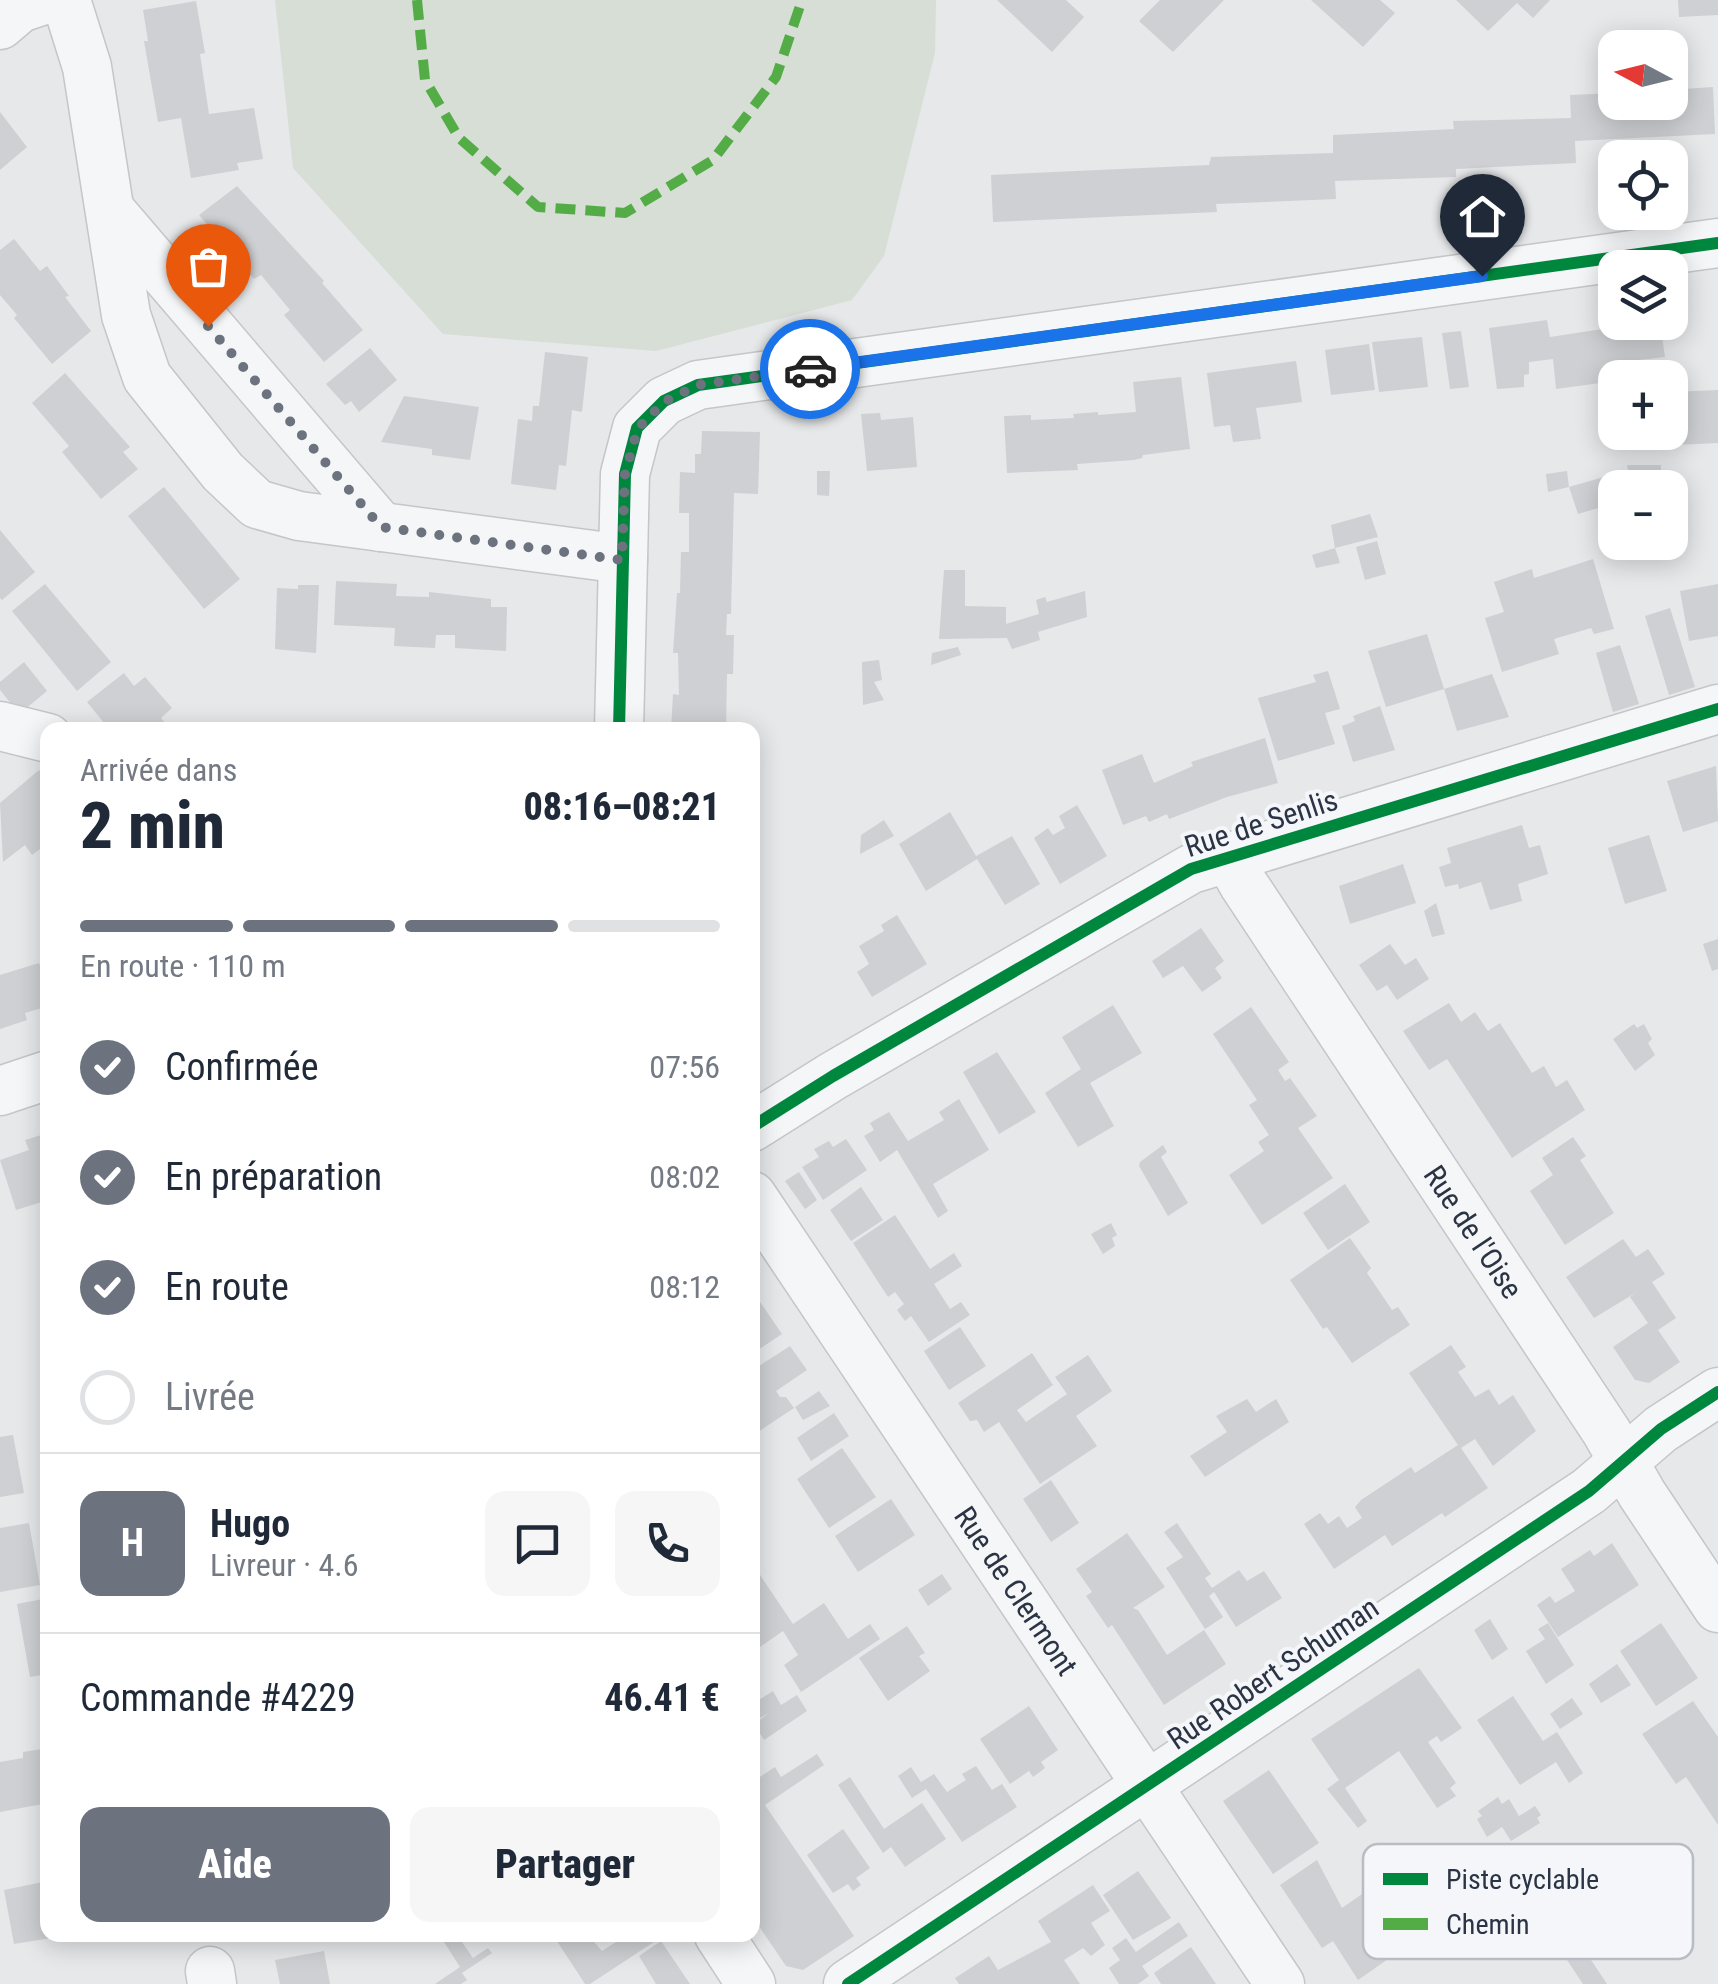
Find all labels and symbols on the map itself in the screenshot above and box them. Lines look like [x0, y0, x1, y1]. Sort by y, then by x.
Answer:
north arrow [1598, 30, 1688, 120]
pin [1440, 174, 1525, 277]
pin [166, 224, 251, 327]
courier [760, 319, 860, 419]
street label: Rue de Senlis [1180, 782, 1342, 864]
street label: Rue de l'Oise [1417, 1158, 1530, 1305]
street label: Rue de Clermont [947, 1500, 1085, 1682]
street label: Rue Robert Schuman [1161, 1590, 1385, 1756]
legend [1363, 1844, 1693, 1959]
text: Piste cyclable [1446, 1863, 1599, 1896]
text: Chemin [1446, 1908, 1530, 1941]

